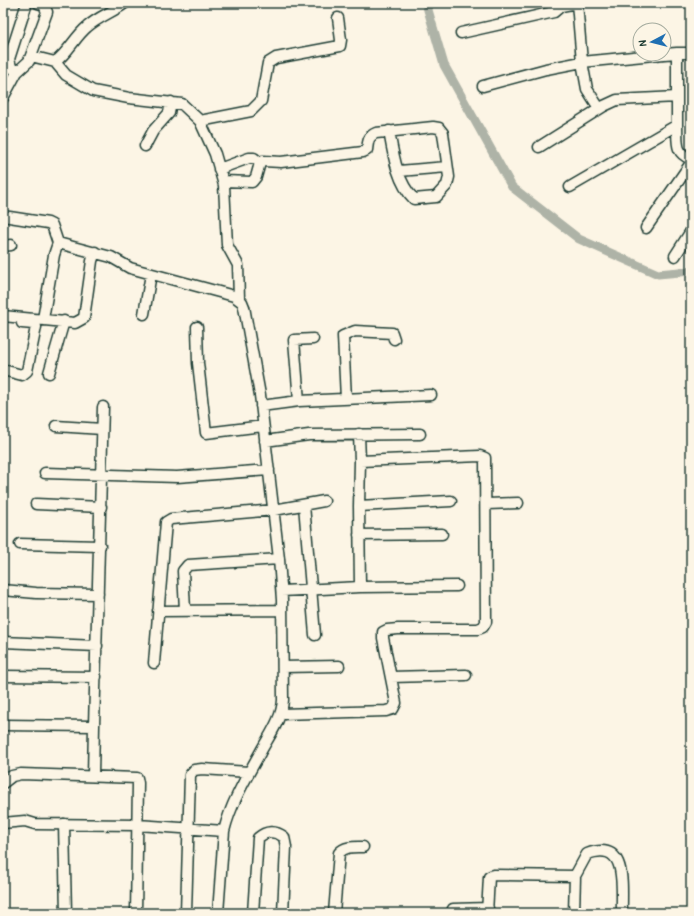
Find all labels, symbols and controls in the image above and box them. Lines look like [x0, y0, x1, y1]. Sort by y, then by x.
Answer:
north arrow [632, 22, 672, 62]
text: N [635, 39, 649, 47]

